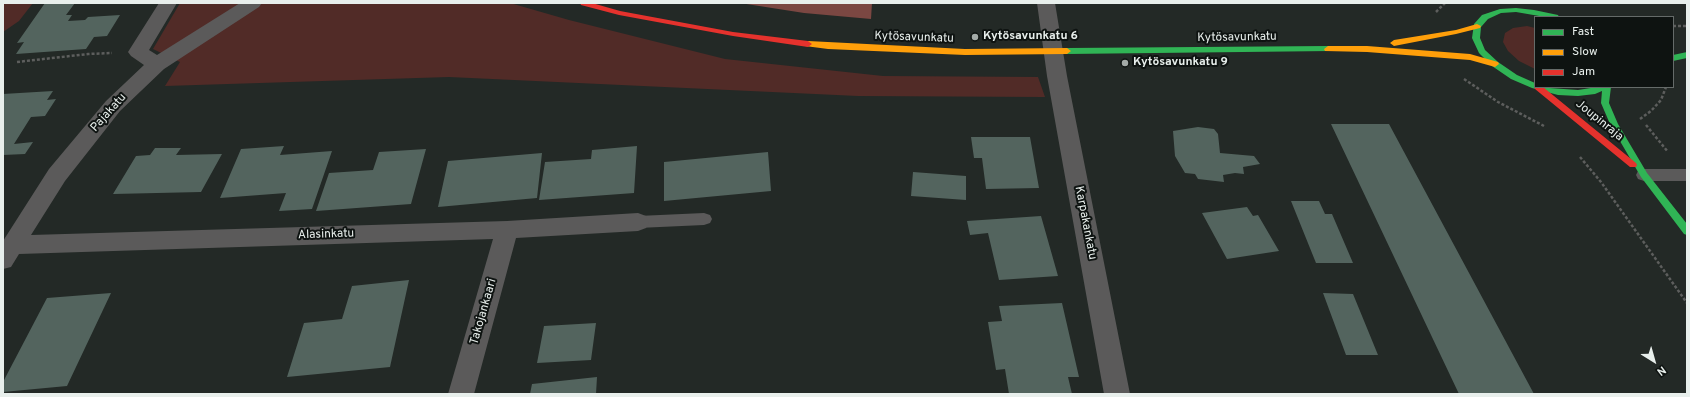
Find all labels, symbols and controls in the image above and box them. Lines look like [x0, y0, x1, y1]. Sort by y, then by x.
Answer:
legend [1534, 16, 1674, 88]
text: Fast [1572, 24, 1594, 40]
street label: Kytösavunkatu [874, 29, 954, 47]
place label: Kytösavunkatu 6 [983, 30, 1078, 44]
street label: Kytösavunkatu [1197, 30, 1277, 46]
marker: Kytösavunkatu 6 [970, 32, 980, 42]
text: Slow [1572, 44, 1598, 60]
place label: Kytösavunkatu 9 [1133, 56, 1228, 70]
marker: Kytösavunkatu 9 [1120, 58, 1130, 68]
text: Jam [1572, 64, 1595, 80]
street label: Pajakatu [88, 91, 130, 135]
street label: Joupinraja [1572, 97, 1626, 145]
street label: Karpakankatu [1071, 185, 1099, 261]
street label: Alasinkatu [298, 227, 354, 243]
street label: Takojankaari [468, 277, 500, 347]
north arrow [1634, 341, 1674, 381]
text: N [1654, 363, 1669, 379]

